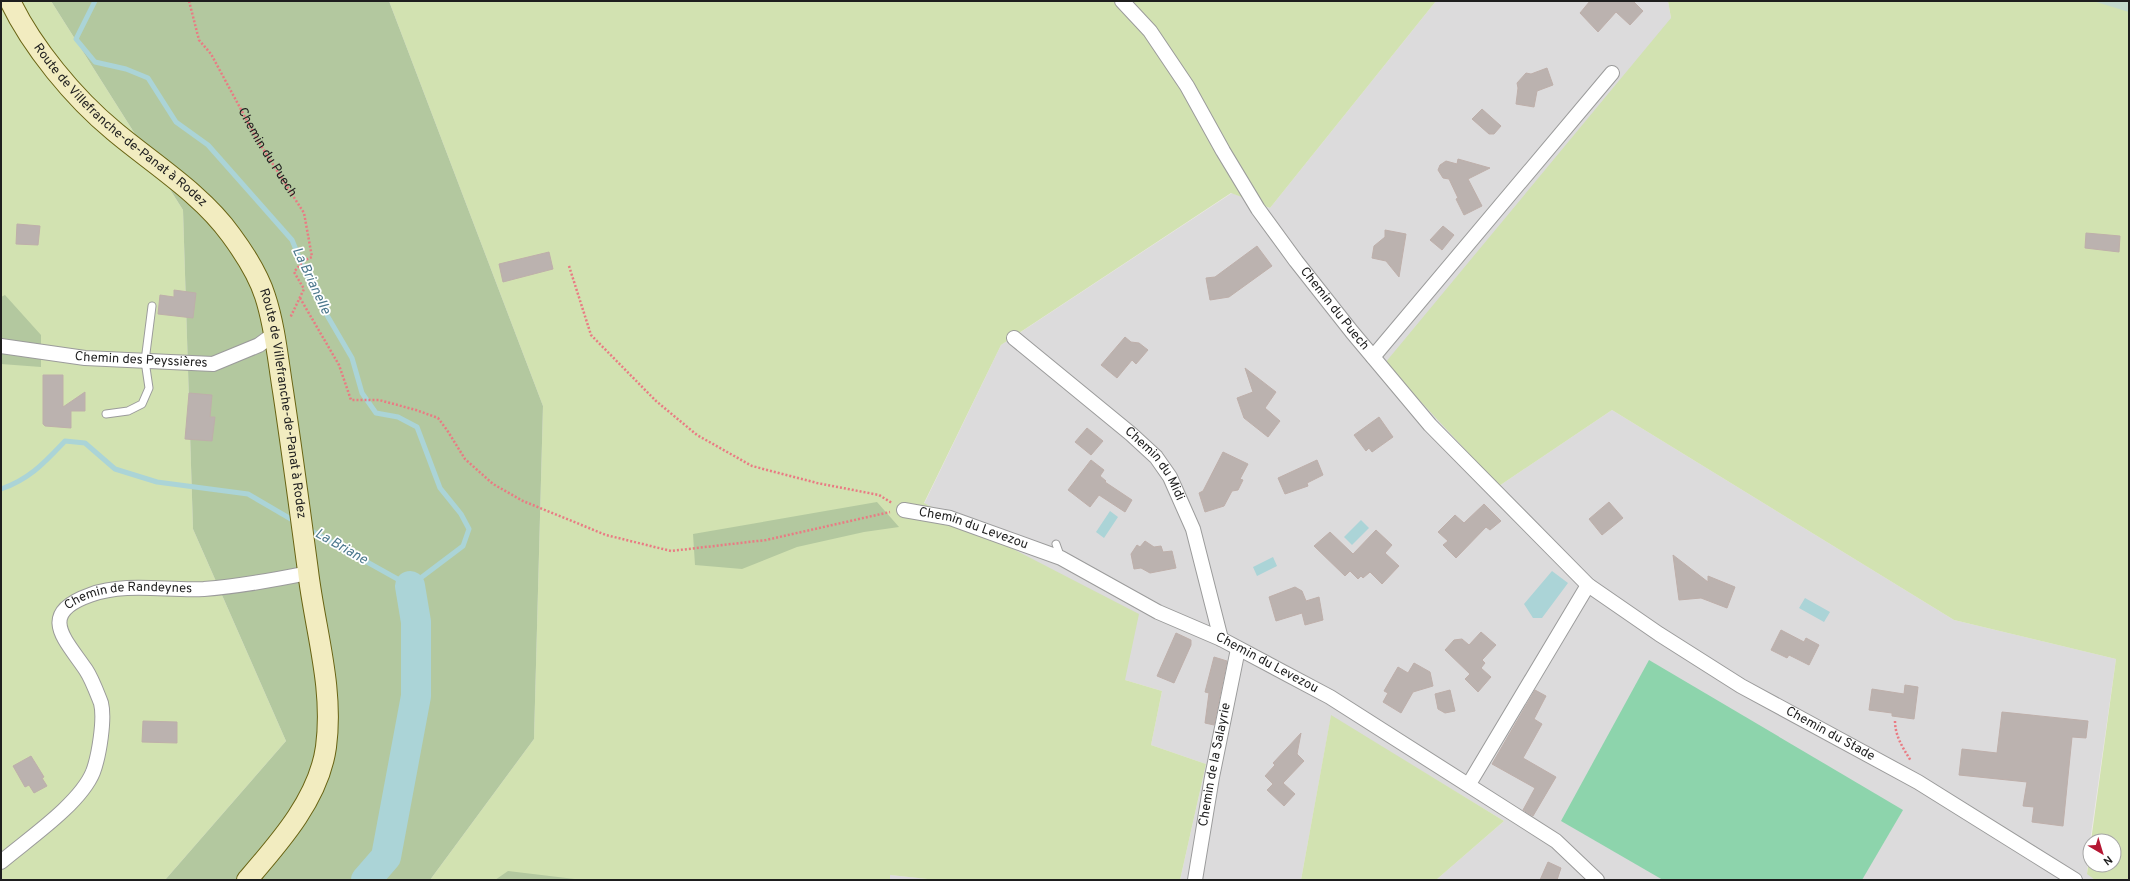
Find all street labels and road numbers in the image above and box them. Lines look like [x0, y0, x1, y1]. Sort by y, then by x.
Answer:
street label: Route de Villefranche-de-Panat à Rodez [30, 41, 210, 211]
street label: Chemin du Puech [234, 105, 300, 200]
street label: Chemin du Puech [1296, 264, 1372, 354]
street label: Route de Villefranche-de-Panat à Rodez [255, 286, 309, 520]
street label: Chemin des Peyssières [74, 349, 208, 372]
street label: Chemin du Midi [1121, 424, 1188, 503]
street label: Chemin du Levezou [917, 505, 1030, 553]
street label: Chemin de Randeynes [61, 580, 192, 614]
street label: Chemin du Levezou [1213, 630, 1321, 697]
street label: Chemin de la Salayrie [1196, 701, 1235, 828]
street label: Chemin du Stade [1782, 704, 1877, 765]

